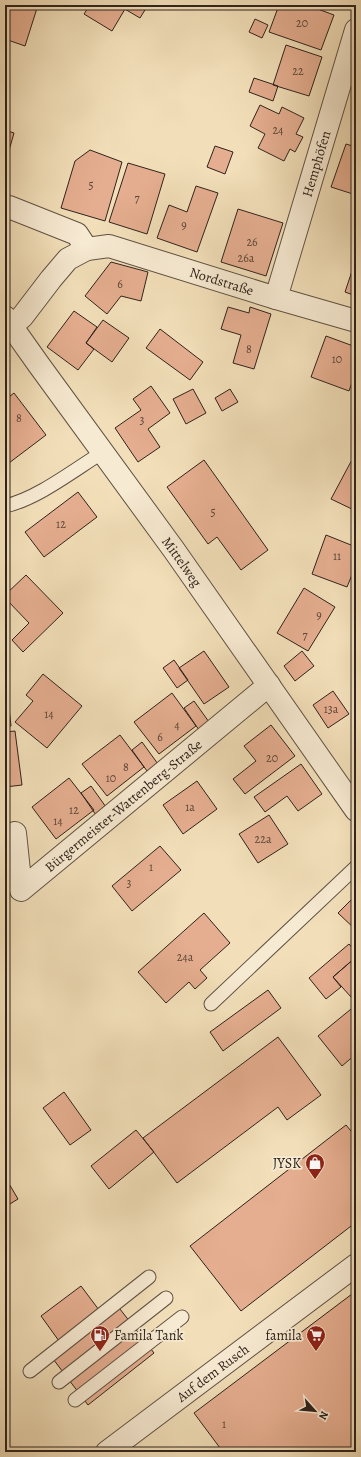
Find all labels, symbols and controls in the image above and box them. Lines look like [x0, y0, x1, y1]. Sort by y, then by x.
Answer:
house number: 20 [296, 15, 308, 31]
house number: 22 [292, 63, 304, 79]
house number: 24 [272, 122, 284, 138]
street label: Hemphöfen [297, 128, 335, 199]
house number: 5 [88, 177, 94, 193]
house number: 7 [134, 190, 140, 206]
house number: 9 [181, 217, 187, 233]
house number: 26 [246, 234, 258, 250]
house number: 26a [238, 250, 255, 266]
street label: Nordstraße [187, 262, 256, 300]
house number: 6 [117, 276, 123, 292]
house number: 8 [246, 341, 252, 357]
house number: 10 [332, 351, 342, 367]
house number: 8 [16, 410, 22, 426]
house number: 3 [140, 412, 145, 428]
house number: 5 [210, 504, 216, 520]
house number: 12 [56, 516, 66, 532]
street label: Mittelweg [158, 533, 206, 591]
house number: 11 [333, 548, 341, 564]
house number: 9 [316, 607, 322, 623]
house number: 7 [302, 627, 308, 643]
house number: 13a [324, 701, 339, 717]
house number: 14 [44, 706, 54, 722]
house number: 4 [174, 717, 180, 733]
house number: 6 [157, 729, 163, 745]
street label: Bürgermeister-Wattenberg-Straße [41, 735, 206, 876]
house number: 20 [266, 750, 278, 766]
house number: 8 [123, 759, 129, 775]
house number: 10 [106, 770, 116, 786]
house number: 1a [185, 799, 195, 815]
house number: 12 [69, 802, 79, 818]
house number: 14 [53, 813, 63, 829]
house number: 22a [255, 831, 272, 847]
house number: 1 [149, 859, 153, 875]
house number: 3 [127, 875, 132, 891]
house number: 24a [177, 949, 194, 965]
shop icon: JYSK [304, 1152, 326, 1180]
place label: JYSK [273, 1154, 301, 1173]
fuel station icon: Famila Tank [89, 1324, 111, 1352]
supermarket icon: famila [305, 1324, 327, 1352]
place label: Famila Tank [114, 1326, 184, 1345]
place label: famila [265, 1326, 302, 1345]
street label: Auf dem Rusch [172, 1339, 253, 1407]
north arrow [295, 1391, 335, 1431]
text: N [315, 1408, 332, 1422]
house number: 1 [222, 1416, 226, 1432]

